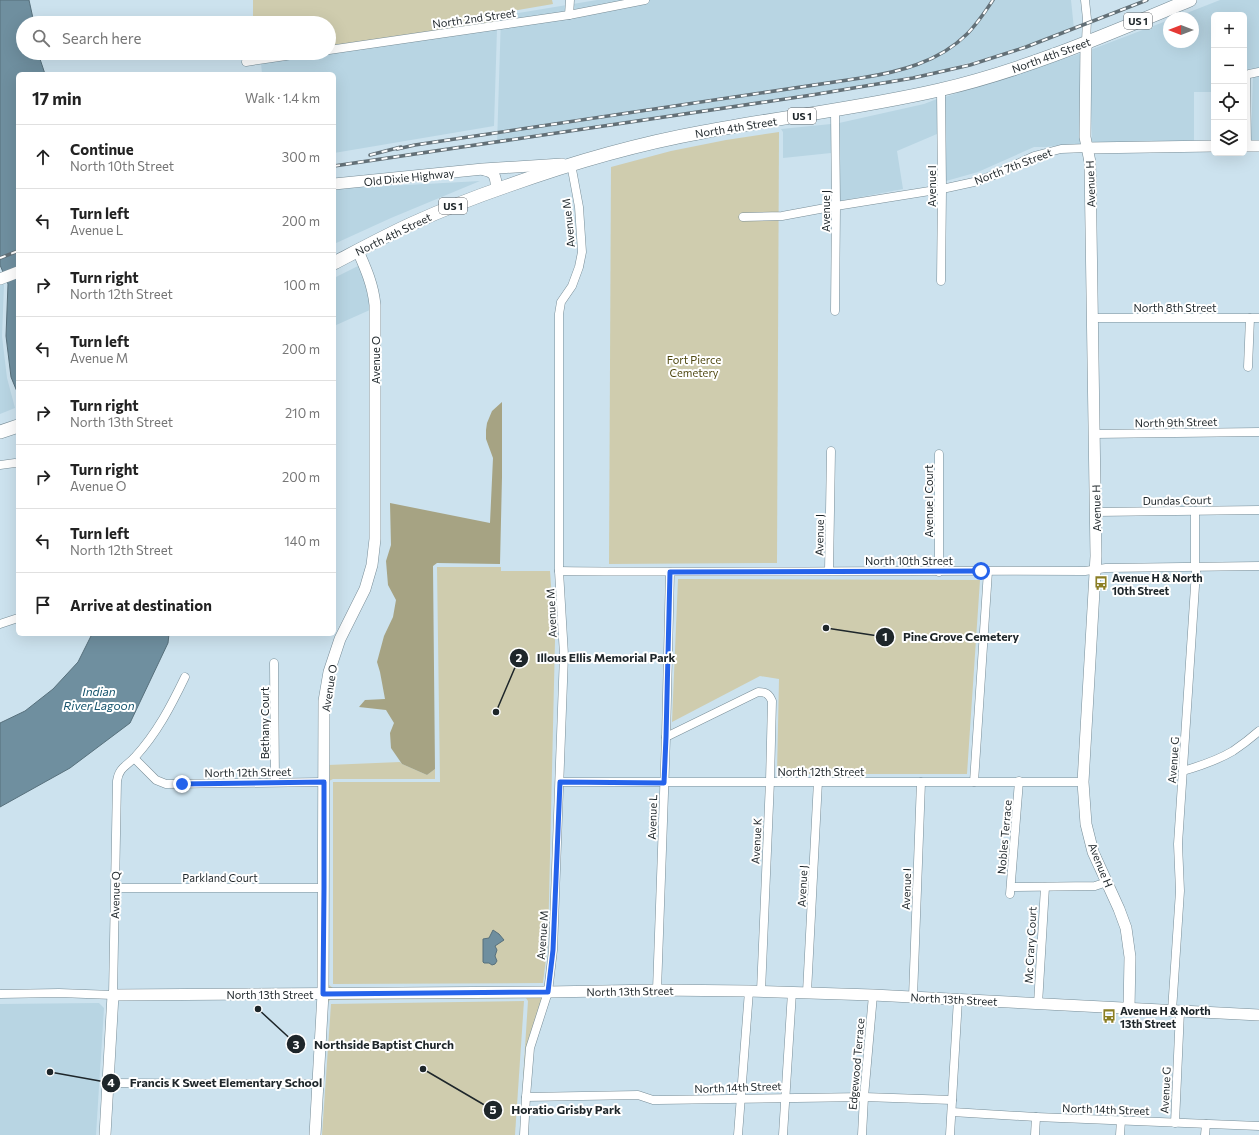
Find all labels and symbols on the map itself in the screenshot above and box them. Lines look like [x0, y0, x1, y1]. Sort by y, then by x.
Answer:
street label: North 2nd Street [431, 6, 517, 30]
north arrow [1163, 12, 1199, 48]
road number: US 1 [1124, 13, 1152, 29]
street label: North 4th Street [1010, 35, 1093, 75]
road number: US 1 [788, 108, 816, 124]
street label: North 4th Street [694, 114, 778, 140]
street label: North 7th Street [972, 145, 1054, 187]
street label: Avenue H [1083, 160, 1097, 208]
street label: Avenue I [925, 165, 938, 207]
street label: Old Dixie Highway [363, 166, 455, 188]
street label: Avenue J [819, 190, 833, 232]
road number: US 1 [439, 198, 467, 214]
street label: Avenue M [559, 198, 577, 248]
street label: North 4th Street [353, 210, 433, 258]
street label: North 8th Street [1134, 301, 1217, 314]
street label: Avenue O [369, 336, 382, 384]
park label: Fort Pierce Cemetery [667, 353, 722, 379]
street label: North 9th Street [1134, 415, 1218, 429]
street label: Avenue I Court [922, 464, 935, 538]
street label: Avenue H [1089, 484, 1103, 532]
street label: Dundas Court [1142, 493, 1212, 507]
street label: Avenue J [812, 514, 827, 556]
street label: North 10th Street [865, 554, 954, 567]
route start [972, 562, 990, 580]
place label: Avenue H & North 10th Street [1112, 571, 1203, 597]
bus stop icon: Avenue H & North 10th Street [1093, 575, 1109, 591]
street label: Avenue M [543, 588, 559, 638]
callout: Pine Grove Cemetery [875, 625, 1027, 649]
text: 1 [882, 629, 888, 643]
text: Pine Grove Cemetery [903, 629, 1019, 643]
callout: Illous Ellis Memorial Park [509, 646, 684, 670]
text: 2 [516, 650, 523, 664]
text: Illous Ellis Memorial Park [537, 650, 675, 664]
street label: Avenue O [319, 663, 339, 713]
water label: Indian River Lagoon [63, 684, 135, 712]
street label: Bethany Court [258, 686, 271, 759]
street label: Avenue G [1165, 736, 1181, 784]
street label: North 12th Street [204, 765, 292, 779]
street label: North 12th Street [778, 765, 865, 778]
route end [173, 775, 191, 793]
street label: Avenue L [645, 794, 659, 840]
street label: Nobles Terrace [994, 799, 1014, 875]
street label: Avenue K [748, 817, 764, 864]
street label: Avenue H [1086, 841, 1116, 889]
street label: Avenue J [794, 865, 811, 907]
street label: Avenue I [899, 868, 913, 910]
street label: Avenue Q [108, 871, 122, 919]
street label: Parkland Court [182, 871, 258, 884]
street label: Mc Crary Court [1021, 906, 1039, 984]
street label: Avenue M [534, 910, 550, 960]
street label: North 13th Street [586, 984, 674, 998]
street label: North 13th Street [226, 988, 314, 1001]
street label: North 13th Street [910, 990, 998, 1008]
place label: Avenue H & North 13th Street [1120, 1004, 1211, 1030]
bus stop icon: Avenue H & North 13th Street [1101, 1008, 1117, 1024]
street label: Edgewood Terrace [846, 1017, 867, 1111]
callout: Northside Baptist Church [286, 1032, 462, 1056]
text: 3 [293, 1037, 300, 1051]
text: Northside Baptist Church [314, 1037, 454, 1051]
street label: Avenue G [1157, 1066, 1173, 1114]
callout: Francis K Sweet Elementary School [101, 1071, 330, 1095]
text: 4 [107, 1075, 115, 1089]
text: Francis K Sweet Elementary School [130, 1075, 322, 1089]
street label: North 14th Street [694, 1079, 782, 1095]
callout: Horatio Grisby Park [483, 1098, 629, 1122]
street label: North 14th Street [1062, 1101, 1150, 1117]
text: 5 [490, 1102, 497, 1116]
text: Horatio Grisby Park [511, 1102, 621, 1116]

